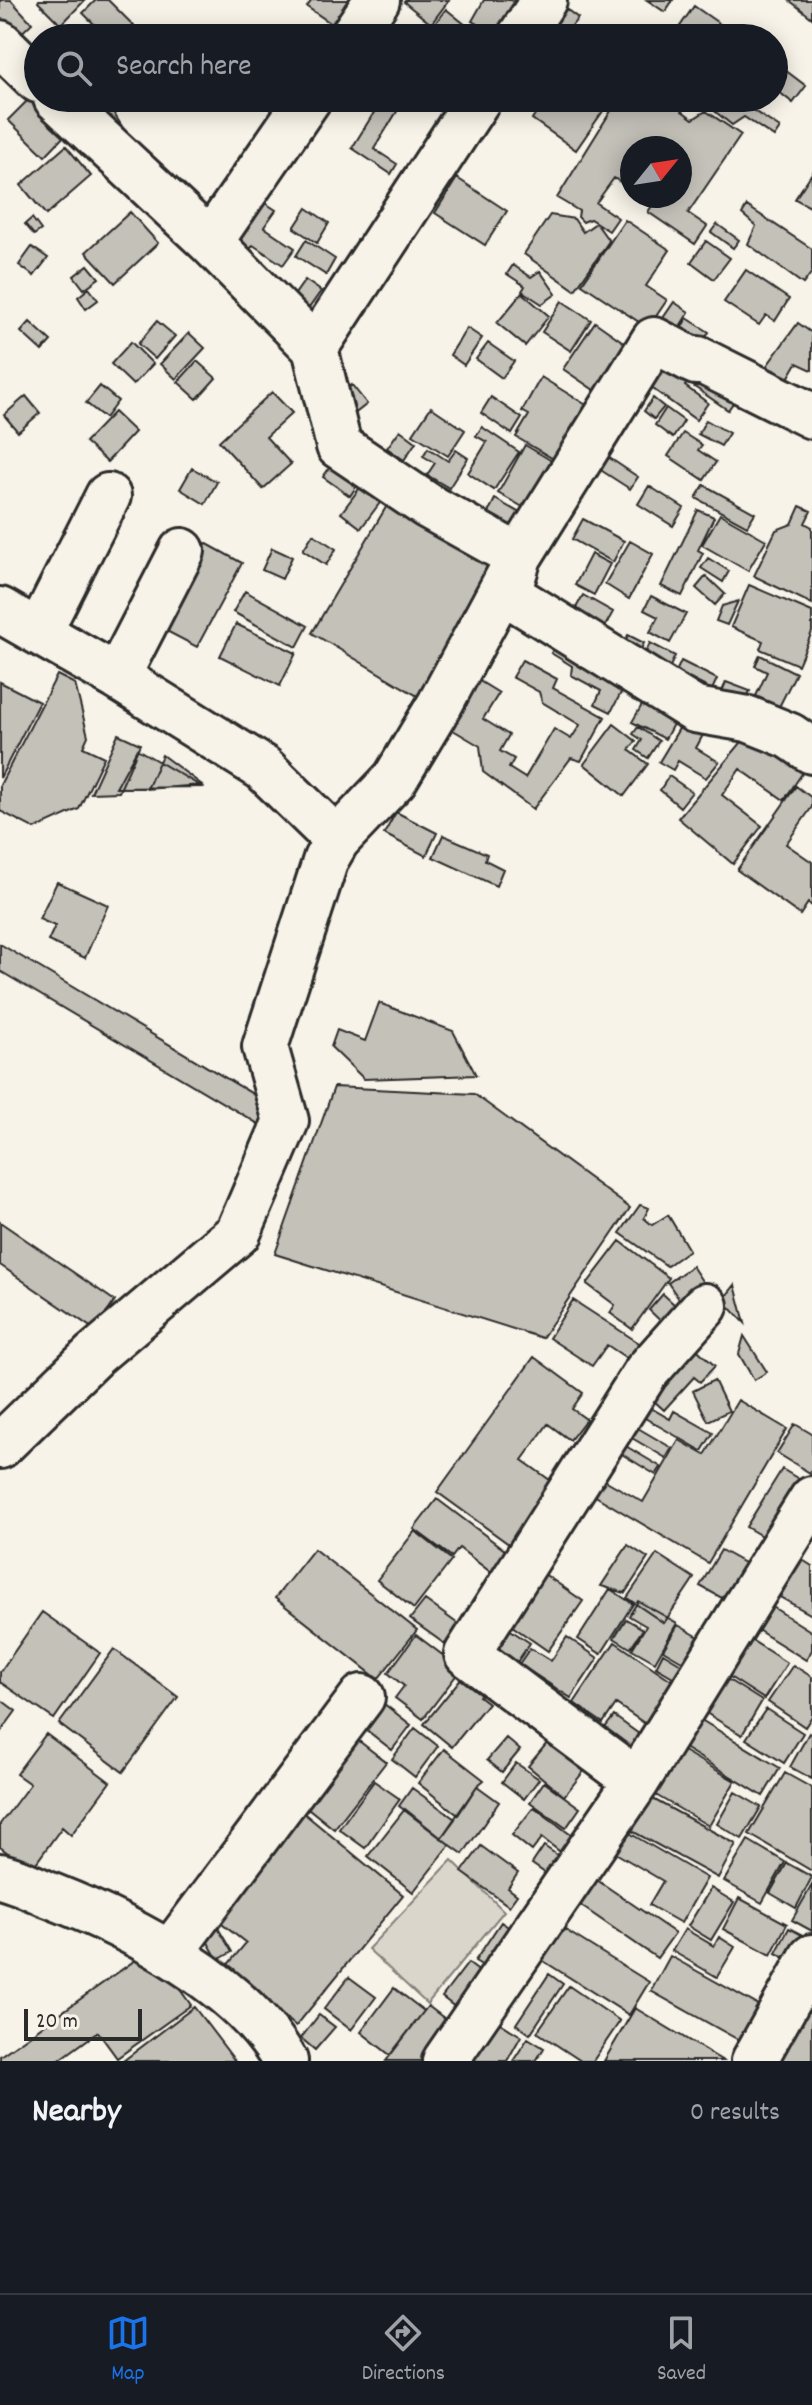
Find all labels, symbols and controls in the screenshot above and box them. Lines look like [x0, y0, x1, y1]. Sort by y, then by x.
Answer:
search box [24, 24, 788, 112]
icon: search [52, 46, 96, 90]
text: Search here [116, 47, 252, 90]
north arrow [620, 136, 692, 208]
scale bar [24, 2005, 142, 2041]
text: 20 m [36, 2007, 78, 2038]
text: Nearby [32, 2089, 121, 2138]
text: 0 results [690, 2095, 780, 2132]
tab: Map [106, 2311, 150, 2390]
tab: Directions [362, 2311, 445, 2390]
tab: Saved [657, 2311, 706, 2390]

